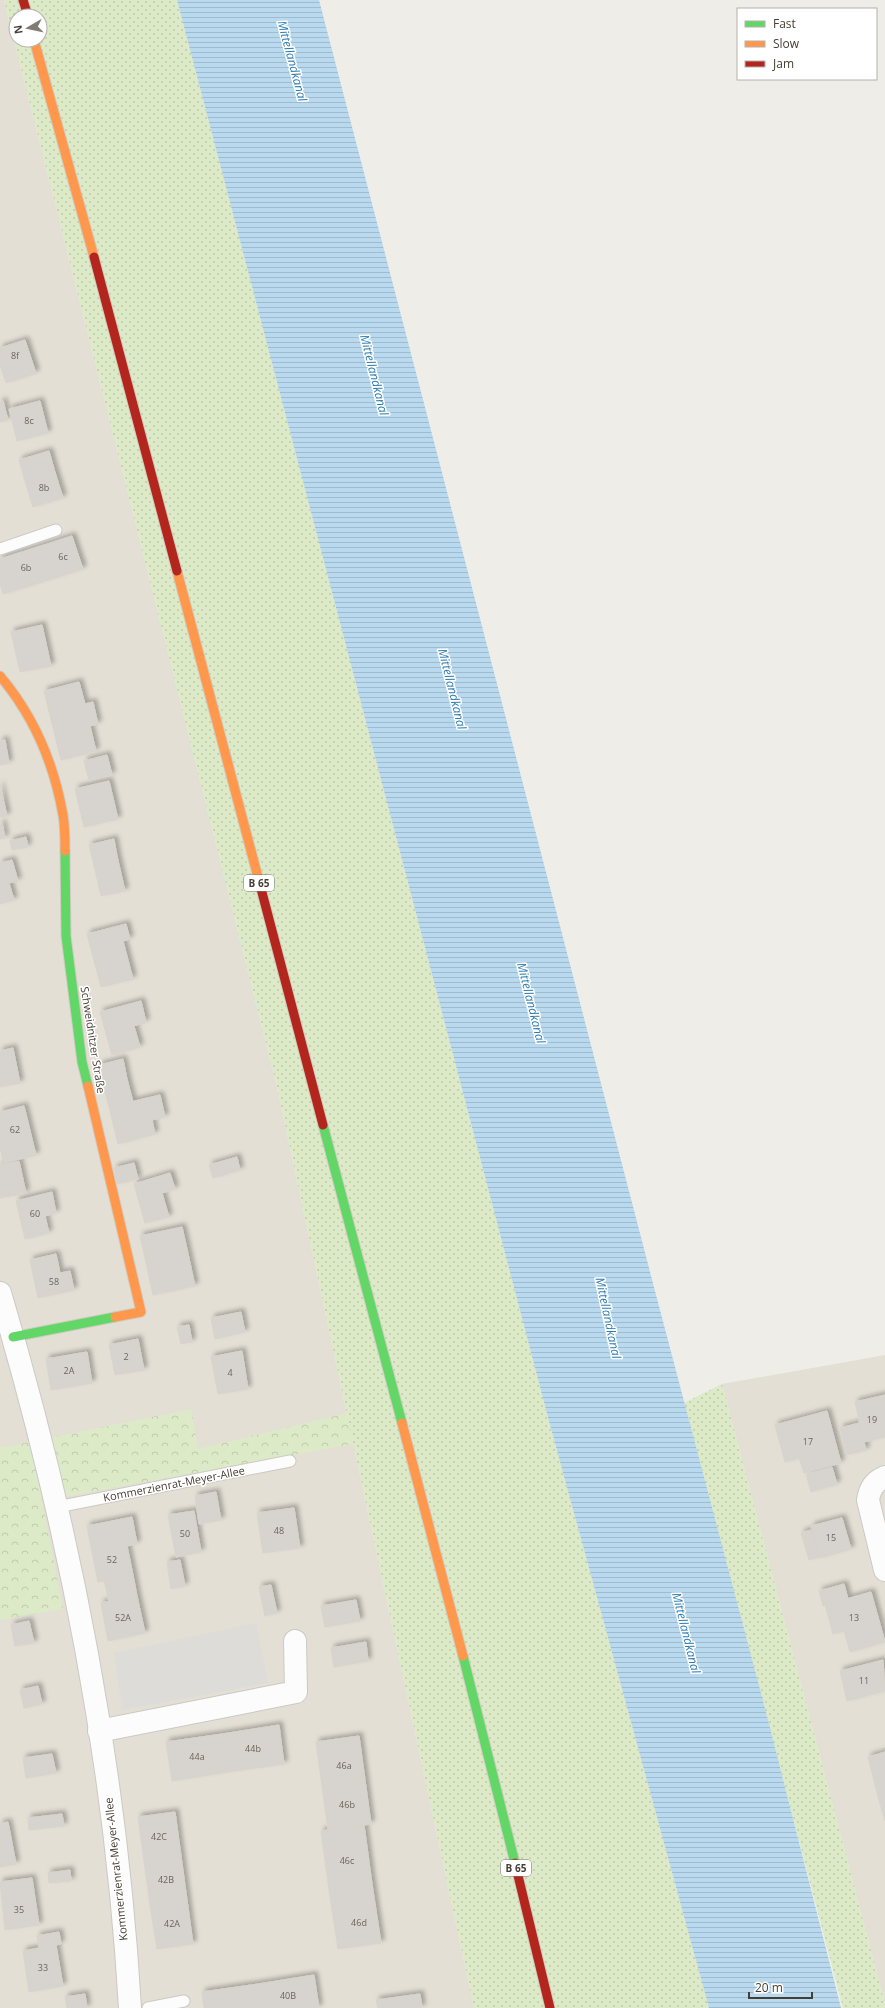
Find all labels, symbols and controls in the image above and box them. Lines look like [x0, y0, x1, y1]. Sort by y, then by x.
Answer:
north arrow [8, 8, 48, 48]
legend [737, 8, 877, 80]
text: Fast [773, 15, 796, 32]
water label: Mittellandkanal [274, 19, 312, 104]
text: N [10, 24, 26, 35]
text: Slow [773, 35, 800, 52]
text: Jam [772, 55, 794, 72]
water label: Mittellandkanal [356, 333, 393, 418]
house number: 8f [11, 349, 20, 362]
house number: 8c [24, 414, 34, 427]
house number: 8b [39, 481, 49, 494]
house number: 6c [58, 550, 68, 563]
house number: 6b [21, 561, 31, 574]
water label: Mittellandkanal [434, 647, 471, 732]
road number: B 65 [244, 875, 274, 891]
water label: Mittellandkanal [513, 961, 550, 1046]
street label: Schweidnitzer Straße [78, 985, 109, 1094]
house number: 62 [10, 1123, 20, 1136]
house number: 60 [30, 1207, 40, 1220]
house number: 58 [49, 1275, 59, 1288]
water label: Mittellandkanal [592, 1276, 626, 1361]
house number: 2 [123, 1350, 129, 1363]
house number: 2A [64, 1364, 75, 1377]
house number: 4 [227, 1366, 233, 1379]
house number: 19 [867, 1413, 877, 1426]
house number: 17 [803, 1435, 813, 1448]
street label: Kommerzienrat-Meyer-Allee [102, 1462, 246, 1505]
house number: 48 [274, 1524, 284, 1537]
house number: 50 [180, 1527, 190, 1540]
house number: 15 [826, 1531, 836, 1544]
house number: 52 [107, 1553, 117, 1566]
water label: Mittellandkanal [668, 1591, 705, 1676]
house number: 52A [115, 1611, 131, 1624]
house number: 13 [849, 1611, 859, 1624]
house number: 11 [859, 1674, 869, 1687]
house number: 44b [245, 1742, 261, 1755]
house number: 44a [189, 1750, 205, 1763]
house number: 46a [336, 1759, 352, 1772]
street label: Kommerzienrat-Meyer-Allee [101, 1797, 130, 1941]
house number: 46b [339, 1798, 355, 1811]
house number: 42C [151, 1830, 167, 1843]
house number: 46c [340, 1854, 355, 1867]
road number: B 65 [501, 1860, 531, 1876]
house number: 42B [158, 1873, 174, 1886]
house number: 35 [14, 1903, 24, 1916]
house number: 46d [351, 1916, 367, 1929]
house number: 42A [164, 1917, 180, 1930]
house number: 33 [38, 1961, 48, 1974]
scale bar [749, 1974, 812, 2000]
text: 20 m [755, 1979, 783, 1996]
house number: 40B [280, 1989, 296, 2002]

